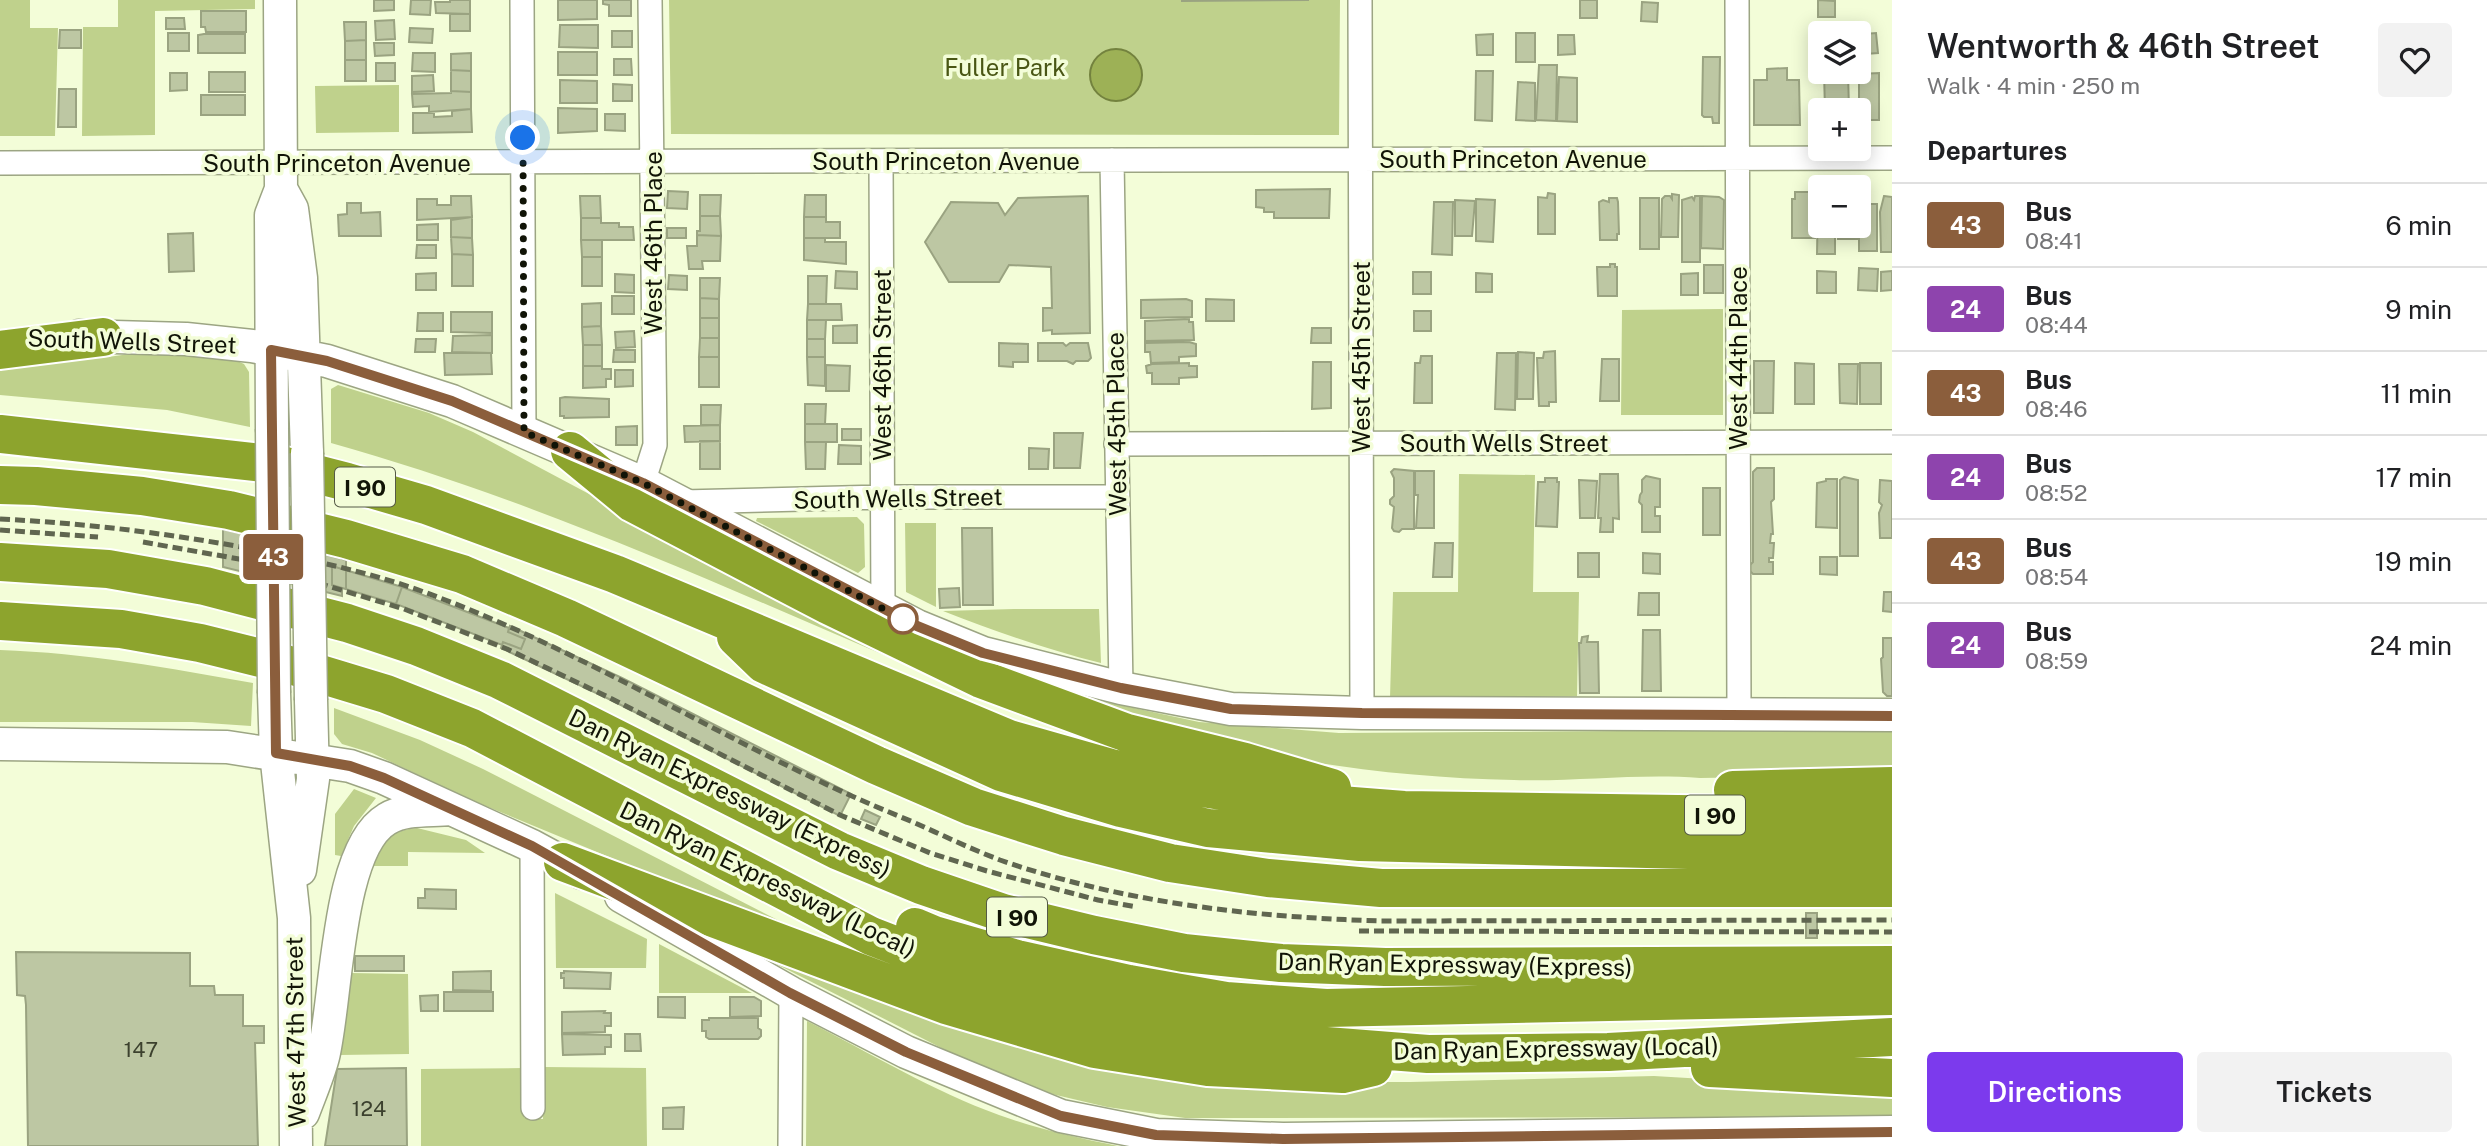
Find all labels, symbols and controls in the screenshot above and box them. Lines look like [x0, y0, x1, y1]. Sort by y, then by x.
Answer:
map controls [1808, 21, 1871, 238]
button: layers [1808, 21, 1871, 84]
button: heart [2378, 23, 2452, 97]
text: Wentworth & 46th Street [1927, 27, 2320, 65]
park label: Fuller Park [944, 53, 1066, 81]
text: Walk · 4 min · 250 m [1927, 72, 2140, 99]
button: + [1808, 98, 1871, 161]
your location [505, 120, 540, 155]
text: Departures [1927, 135, 2067, 166]
street label: South Princeton Avenue [1379, 145, 1647, 173]
street label: South Princeton Avenue [812, 147, 1080, 175]
street label: South Princeton Avenue [203, 149, 471, 177]
street label: West 46th Place [639, 151, 667, 335]
button: − [1808, 175, 1871, 238]
text: Bus [2025, 196, 2072, 227]
text: 6 min [2385, 210, 2452, 241]
text: 43 [1950, 211, 1981, 239]
text: 08:41 [2025, 227, 2083, 254]
street label: West 45th Street [1347, 261, 1375, 453]
street label: West 44th Place [1724, 266, 1752, 450]
street label: West 46th Street [868, 269, 896, 461]
text: Bus [2025, 280, 2072, 311]
text: 9 min [2385, 294, 2452, 325]
text: 24 [1950, 295, 1981, 323]
text: 08:44 [2025, 311, 2088, 338]
street label: South Wells Street [27, 323, 237, 359]
street label: West 45th Place [1100, 332, 1132, 516]
text: Bus [2025, 364, 2072, 395]
text: 11 min [2380, 378, 2452, 409]
text: 43 [1950, 379, 1981, 407]
text: 08:46 [2025, 395, 2088, 422]
street label: South Wells Street [1399, 429, 1609, 457]
text: Bus [2025, 448, 2072, 479]
text: 17 min [2375, 462, 2452, 493]
text: 24 [1950, 463, 1981, 491]
road number: I 90 [335, 467, 395, 506]
text: 08:52 [2025, 479, 2087, 506]
street label: South Wells Street [793, 482, 1003, 514]
text: Bus [2025, 532, 2072, 563]
line badge: 43 [242, 534, 304, 580]
text: 43 [257, 543, 289, 571]
text: 19 min [2375, 546, 2452, 577]
text: 43 [1950, 547, 1981, 575]
text: 08:54 [2025, 563, 2088, 590]
unlabelled marker [888, 604, 918, 634]
text: Bus [2025, 616, 2072, 647]
text: 24 min [2370, 630, 2452, 661]
text: 24 [1950, 631, 1981, 659]
text: 08:59 [2025, 647, 2088, 674]
street label: Dan Ryan Expressway (Express) [565, 703, 895, 883]
street label: Dan Ryan Expressway (Local) [615, 795, 921, 963]
road number: I 90 [1685, 796, 1745, 834]
road number: I 90 [987, 898, 1047, 936]
street label: West 47th Street [279, 936, 311, 1128]
street label: Dan Ryan Expressway (Express) [1277, 947, 1633, 981]
street label: Dan Ryan Expressway (Local) [1393, 1031, 1719, 1065]
house number: 147 [124, 1037, 158, 1062]
button: Directions [1927, 1052, 2183, 1132]
button: Tickets [2197, 1052, 2452, 1132]
house number: 124 [352, 1096, 386, 1121]

